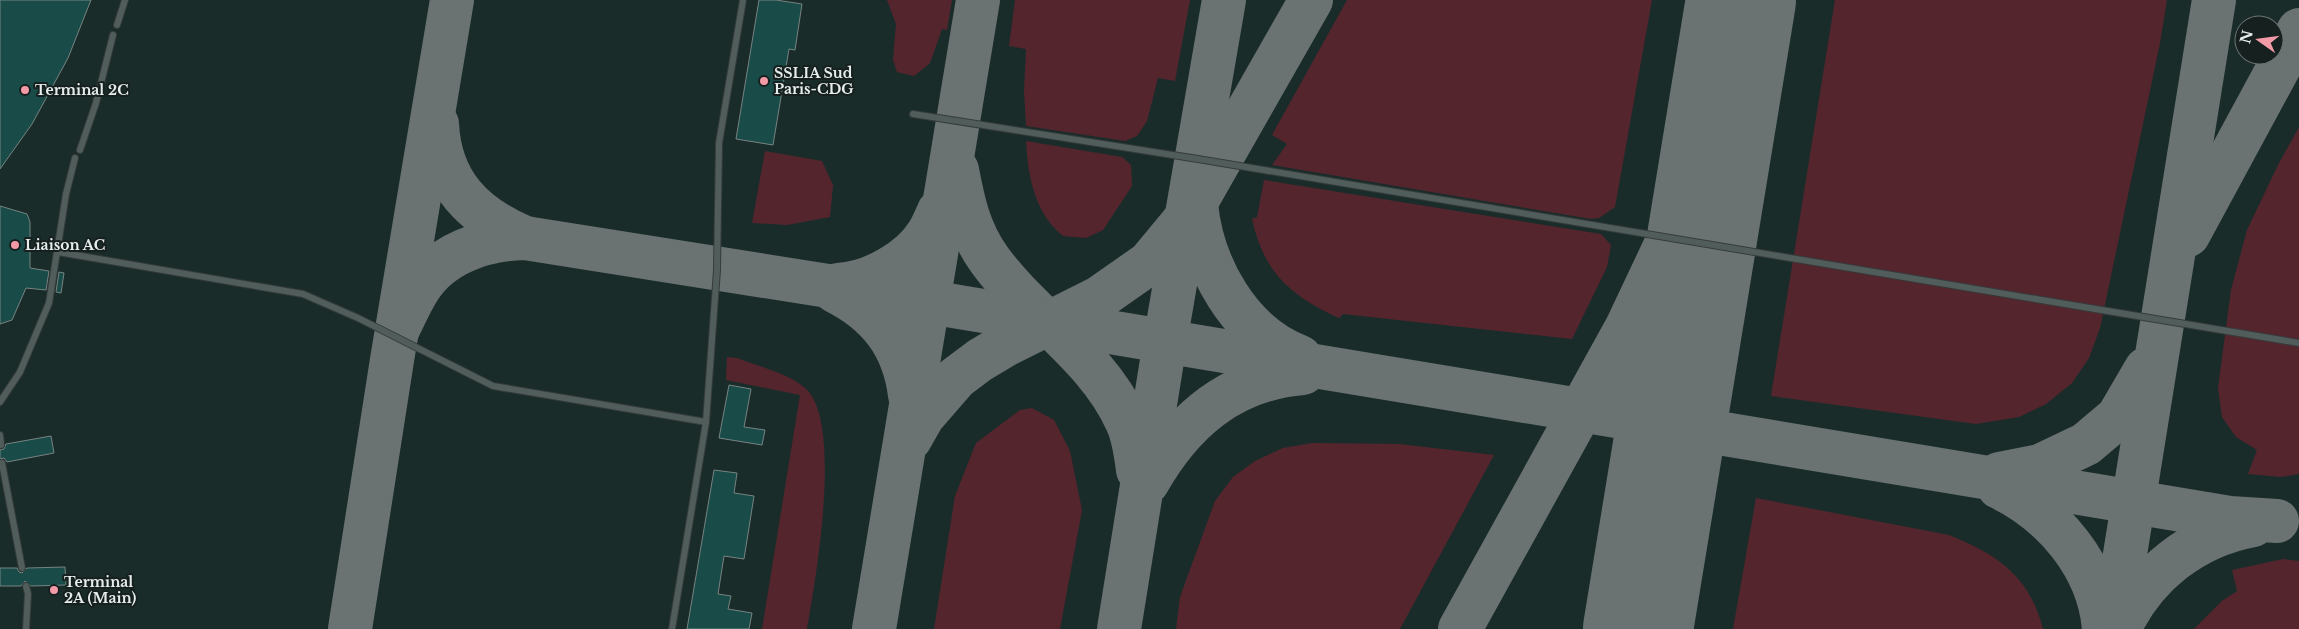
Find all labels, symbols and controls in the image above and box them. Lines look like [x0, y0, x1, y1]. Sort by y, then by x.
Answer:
north arrow [2234, 15, 2284, 65]
text: N [2236, 28, 2257, 45]
place label: SSLIA Sud Paris-CDG [774, 64, 854, 98]
marker: SSLIA Sud Paris-CDG [758, 75, 770, 87]
place label: Terminal 2C [35, 81, 129, 99]
marker: Terminal 2C [19, 84, 31, 96]
place label: Liaison AC [25, 236, 105, 254]
marker: Liaison AC [9, 239, 21, 251]
place label: Terminal 2A (Main) [64, 573, 136, 607]
marker: Terminal 2A (Main) [48, 584, 60, 596]

